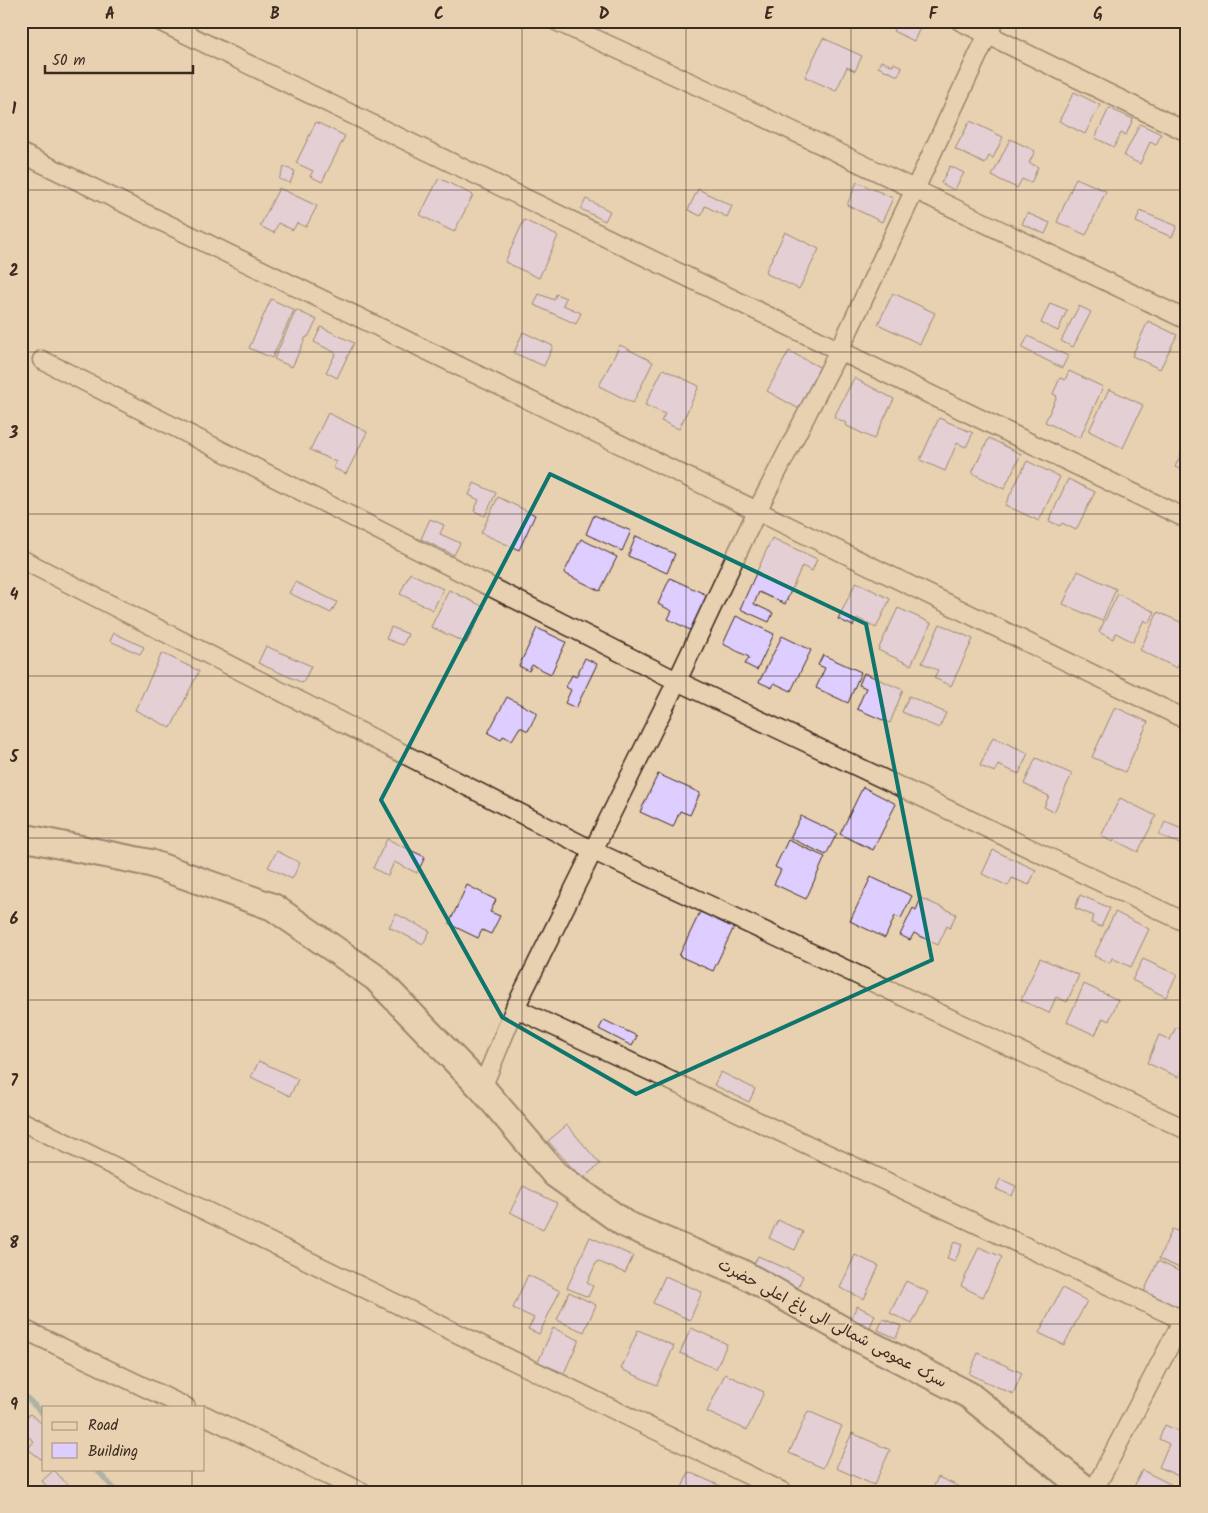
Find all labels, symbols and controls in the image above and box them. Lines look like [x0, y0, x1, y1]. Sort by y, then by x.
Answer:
text: A [105, 2, 115, 27]
text: B [270, 2, 280, 27]
text: C [434, 2, 444, 27]
text: D [599, 2, 610, 27]
text: E [765, 2, 775, 27]
text: F [929, 2, 939, 27]
text: G [1093, 2, 1103, 27]
scale bar [45, 42, 192, 74]
text: 50 m [52, 49, 86, 73]
text: 1 [12, 97, 17, 122]
text: 2 [9, 259, 19, 284]
text: 3 [9, 421, 19, 446]
text: 4 [10, 583, 19, 608]
text: 5 [9, 745, 20, 770]
text: 6 [10, 907, 19, 932]
text: 7 [10, 1069, 18, 1094]
text: 8 [9, 1231, 19, 1256]
street label: سرک عمومی شمالی الی باغ اعلی حضرت [713, 1253, 951, 1395]
text: 9 [10, 1393, 18, 1418]
legend [42, 1406, 205, 1470]
text: Road [88, 1414, 119, 1438]
text: Building [88, 1440, 138, 1464]

